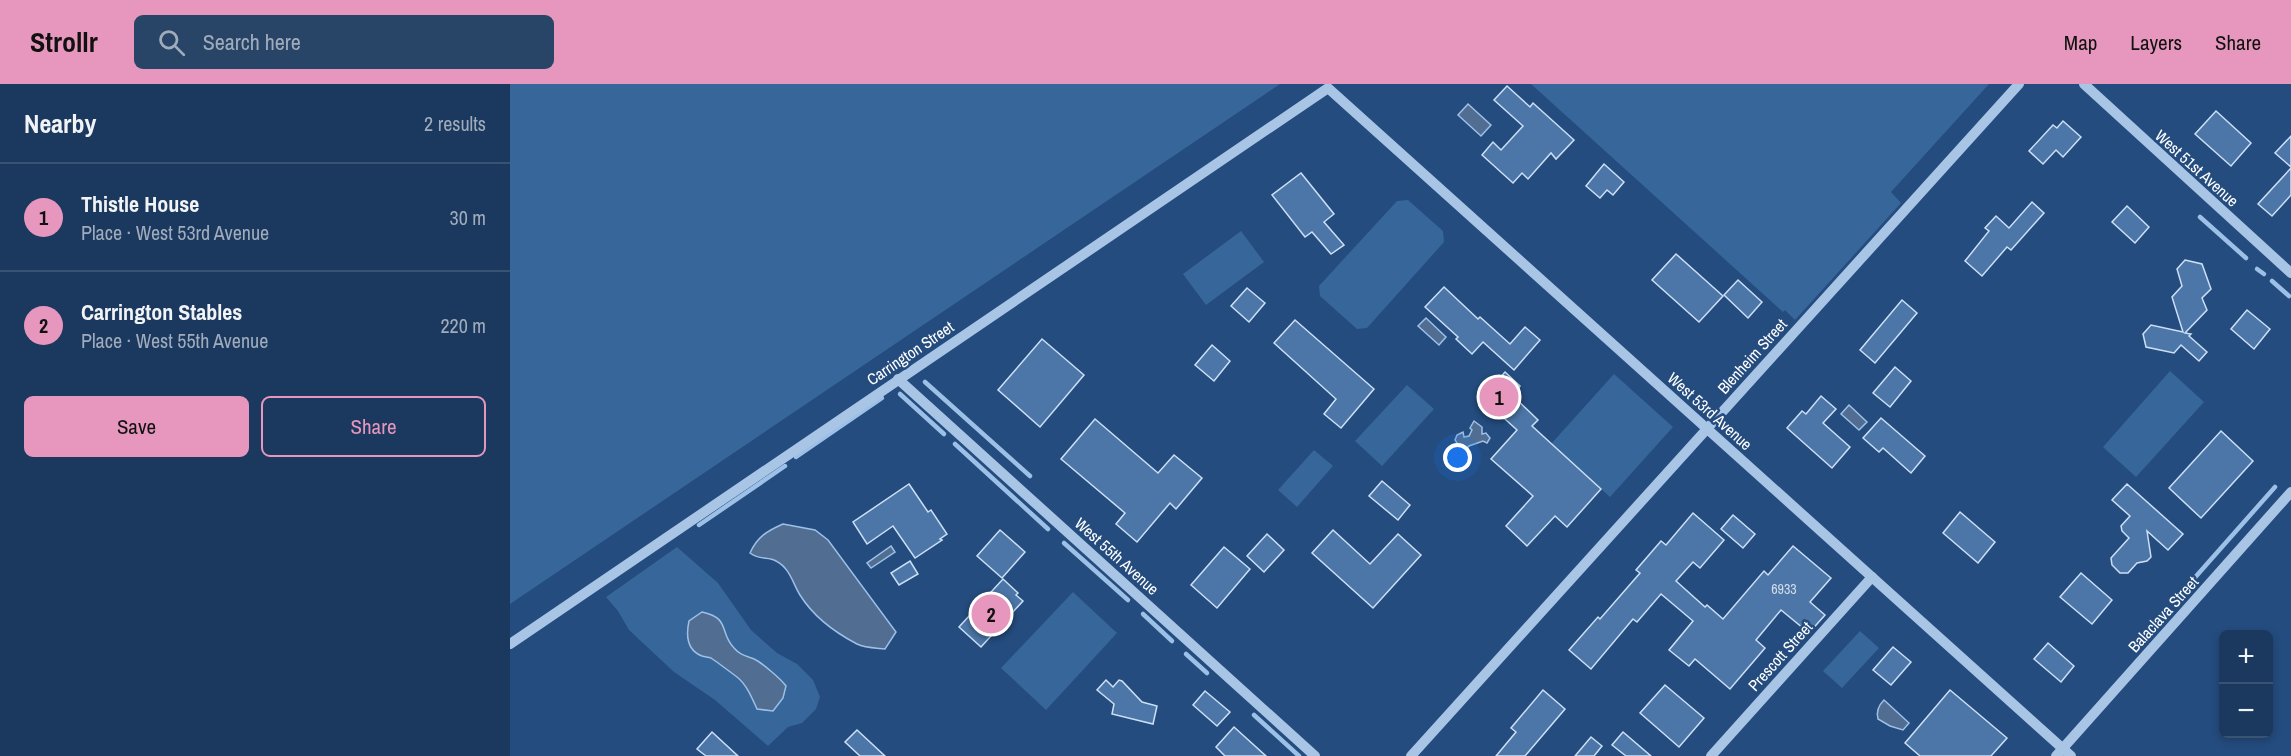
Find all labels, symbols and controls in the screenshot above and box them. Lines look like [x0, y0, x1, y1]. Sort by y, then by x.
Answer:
search box [134, 15, 554, 69]
text: Strollr [30, 23, 98, 61]
icon: search [155, 26, 188, 59]
text: Search here [203, 27, 301, 57]
text: Map [2064, 28, 2097, 57]
text: Layers [2130, 28, 2182, 57]
text: Share [2215, 28, 2261, 57]
text: Nearby [24, 106, 96, 141]
text: 2 results [424, 110, 486, 137]
street label: West 51st Avenue [2151, 125, 2243, 211]
text: Thistle House [81, 189, 199, 219]
text: 1 [39, 204, 48, 231]
text: 30 m [450, 204, 486, 231]
text: Place · West 53rd Avenue [81, 219, 269, 246]
text: Carrington Stables [81, 297, 242, 327]
text: 2 [39, 312, 48, 339]
text: 220 m [440, 312, 486, 339]
street label: Blenheim Street [1712, 313, 1792, 398]
street label: Carrington Street [862, 316, 958, 390]
text: Place · West 55th Avenue [81, 327, 268, 354]
street label: West 53rd Avenue [1663, 367, 1757, 455]
pin: 1 [1480, 374, 1518, 420]
button: Save [24, 396, 249, 457]
button: Share [261, 396, 486, 457]
your location [1443, 443, 1472, 472]
street label: West 55th Avenue [1070, 512, 1164, 600]
street label: Balaclava Street [2123, 571, 2203, 657]
house number: 6933 [1771, 580, 1797, 598]
pin: 2 [972, 592, 1010, 636]
street label: Prescott Street [1743, 616, 1817, 696]
map controls [2219, 630, 2273, 738]
button: + [2219, 630, 2273, 684]
button: − [2219, 684, 2273, 738]

